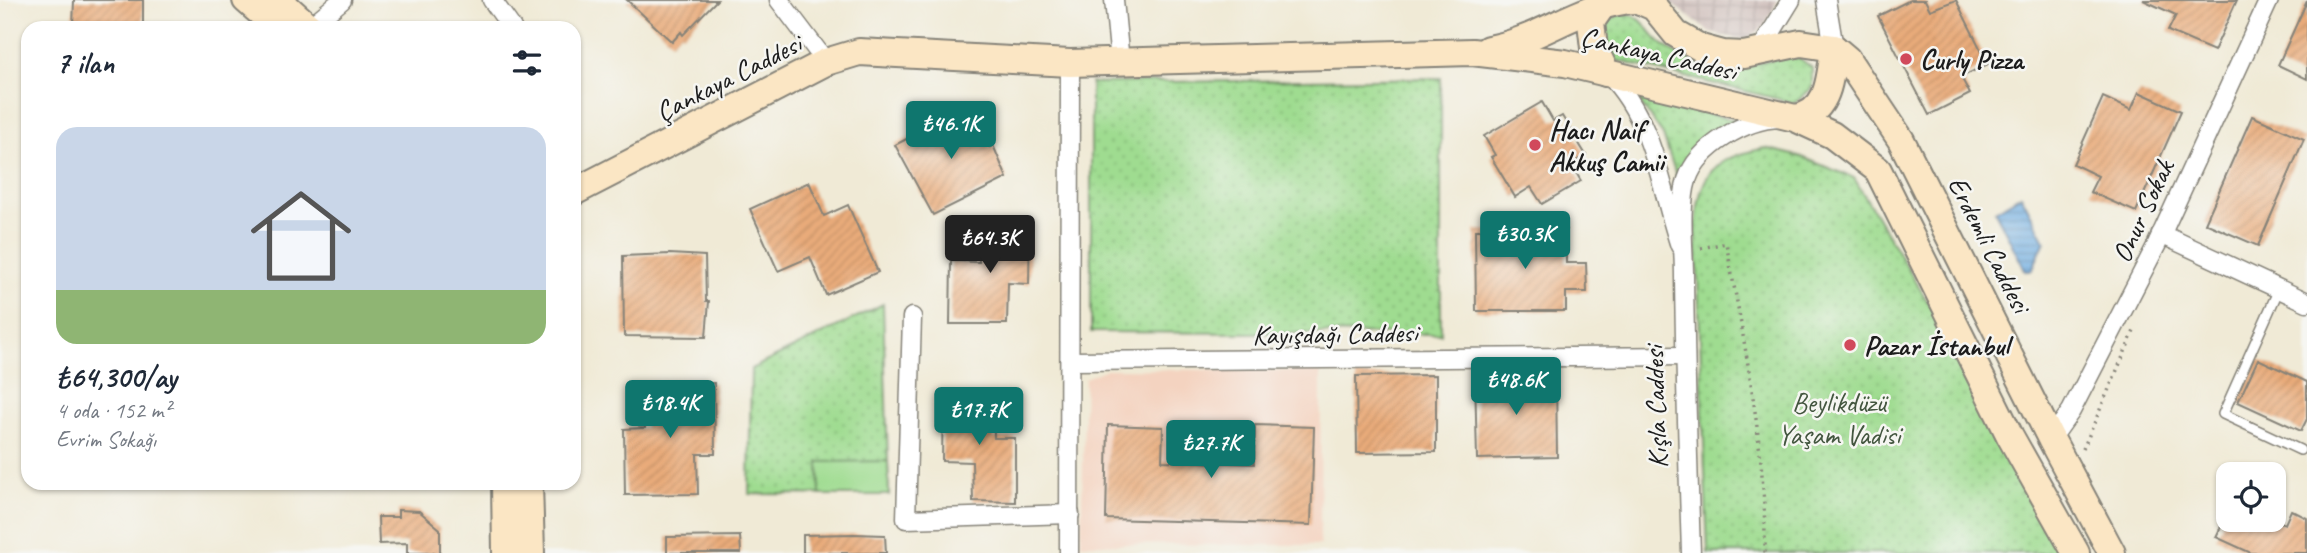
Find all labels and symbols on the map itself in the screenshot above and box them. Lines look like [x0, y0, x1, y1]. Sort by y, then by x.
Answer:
street label: Çankaya Caddesi [1577, 19, 1744, 90]
street label: Çankaya Caddesi [649, 24, 811, 130]
place label: Curly Pizza [1920, 42, 2025, 77]
marker: Curly Pizza [1898, 51, 1914, 67]
pin: ₺46.1K [894, 102, 1008, 161]
place label: Hacı Naif Akkuş Camii [1549, 112, 1667, 179]
marker: Hacı Naif Akkuş Camii [1527, 137, 1543, 153]
street label: Onur Sokak [2104, 152, 2182, 268]
street label: Erdemli Caddesi [1940, 170, 2040, 321]
pin: ₺30.3K [1468, 212, 1582, 271]
pin: ₺64.3K [933, 216, 1047, 275]
street label: Kayışdağı Caddesi [1252, 314, 1422, 352]
place label: Pazar İstanbul [1864, 328, 2014, 363]
marker: Pazar İstanbul [1842, 337, 1858, 353]
street label: Kışla Caddesi [1636, 341, 1675, 469]
pin: ₺48.6K [1459, 358, 1573, 417]
pin: ₺18.4K [613, 380, 727, 440]
park label: Beylikdüzü Yaşam Vadisi [1777, 385, 1904, 452]
pin: ₺17.7K [922, 388, 1036, 447]
pin: ₺27.7K [1154, 420, 1268, 480]

